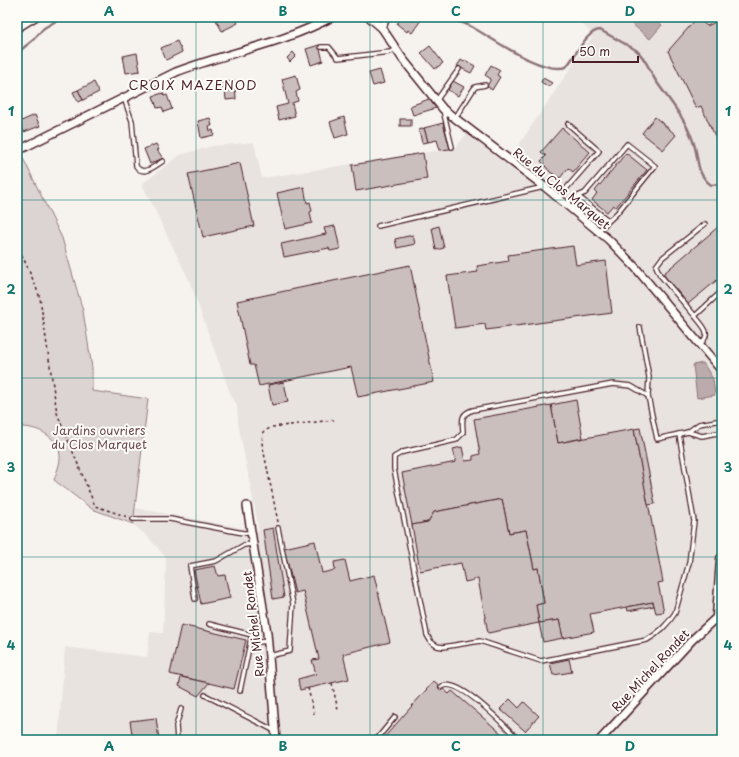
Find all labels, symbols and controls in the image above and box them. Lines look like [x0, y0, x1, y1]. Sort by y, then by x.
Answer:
text: A [104, 1, 114, 20]
text: B [279, 1, 288, 20]
text: C [451, 1, 461, 20]
text: D [625, 1, 635, 20]
scale bar [573, 38, 638, 64]
text: 50 m [579, 42, 610, 60]
district label: CROIX MAZENOD [128, 75, 258, 94]
text: 1 [8, 101, 14, 120]
text: 1 [725, 101, 731, 120]
street label: Rue du Clos Marquet [510, 143, 615, 233]
text: 2 [6, 279, 16, 298]
text: 2 [723, 279, 733, 298]
park label: Jardins ouvriers du Clos Marquet [51, 421, 147, 453]
text: 3 [7, 457, 16, 476]
text: 3 [724, 457, 733, 476]
street label: Rue Michel Rondet [238, 570, 268, 678]
street label: Rue Michel Rondet [607, 625, 693, 715]
text: 4 [7, 635, 16, 654]
text: 4 [724, 635, 733, 654]
text: A [104, 736, 114, 755]
text: B [279, 736, 288, 755]
text: C [451, 736, 461, 755]
text: D [625, 736, 635, 755]

